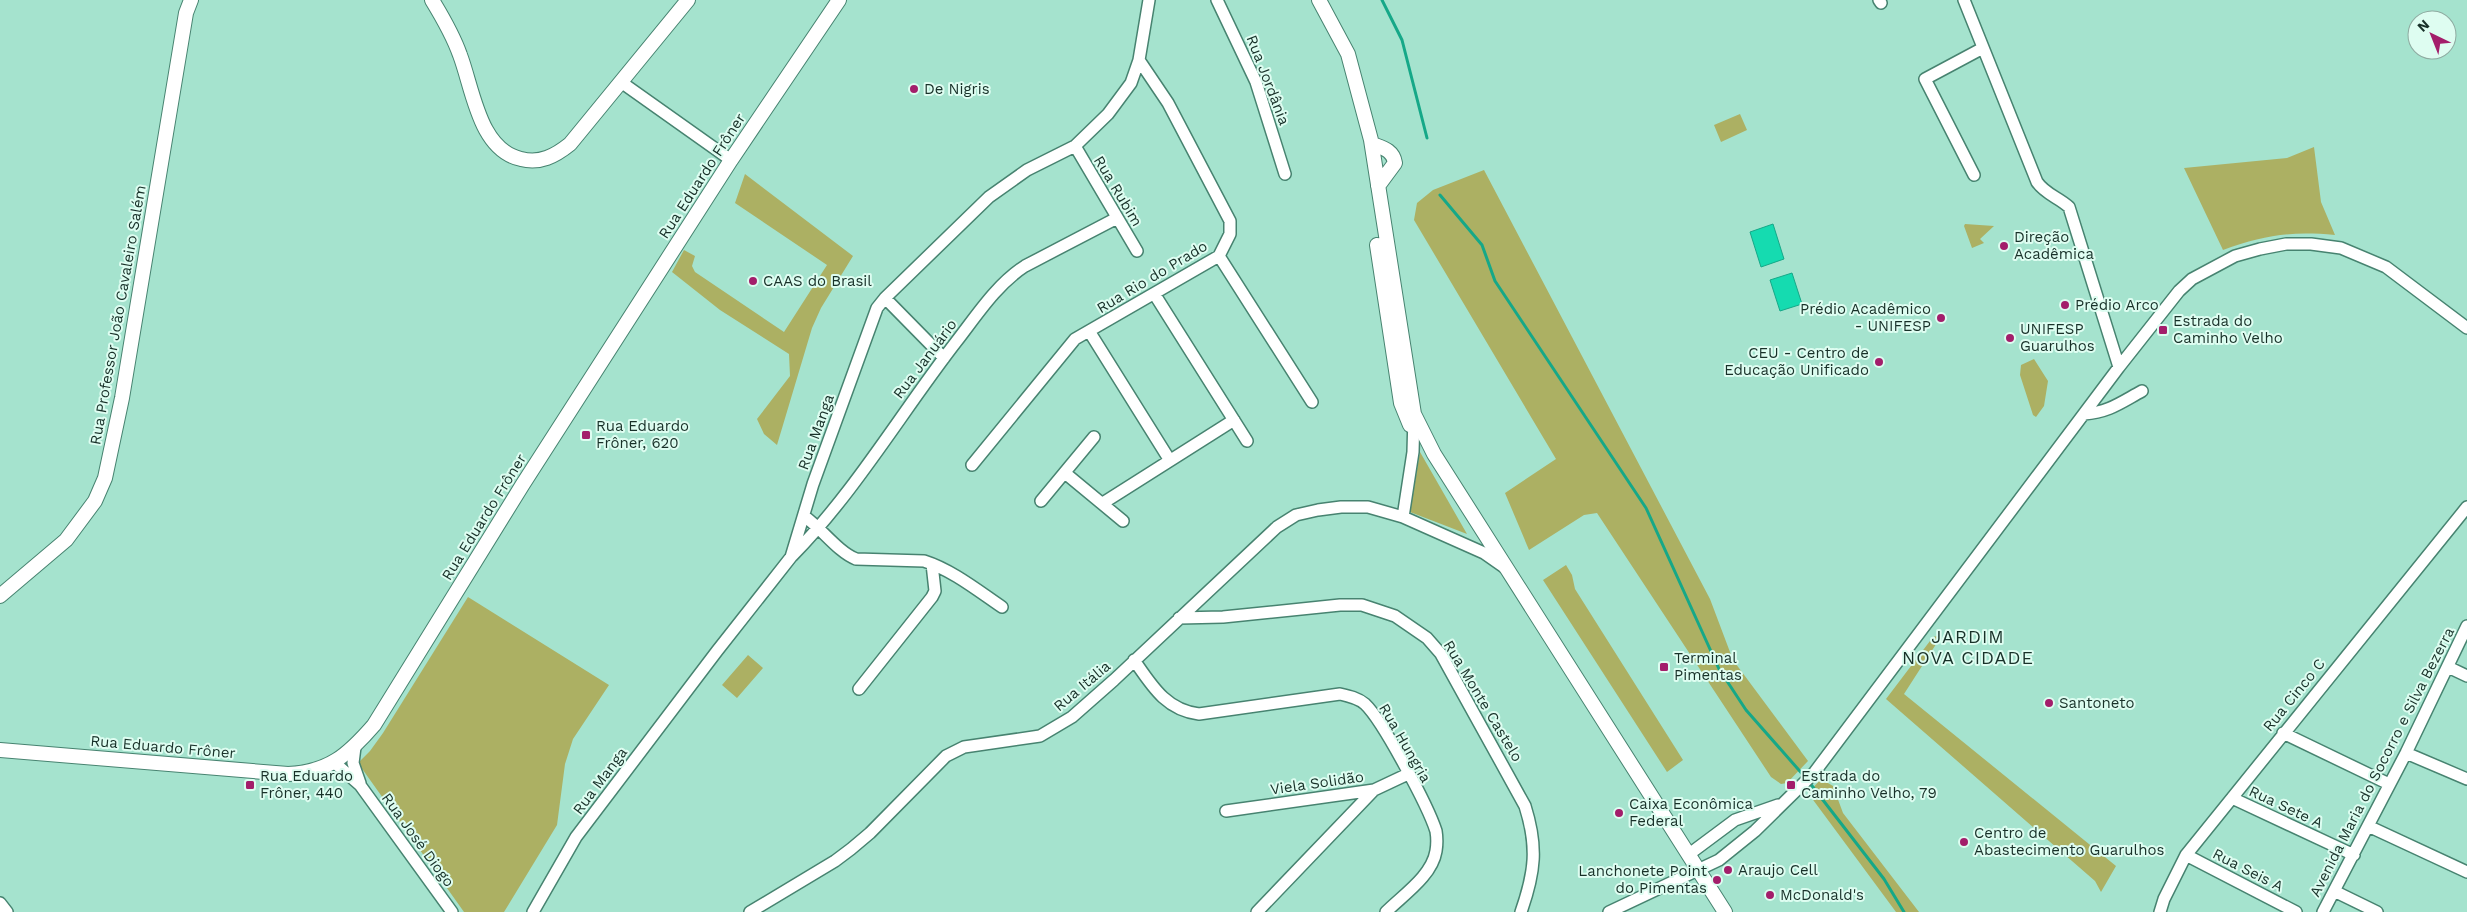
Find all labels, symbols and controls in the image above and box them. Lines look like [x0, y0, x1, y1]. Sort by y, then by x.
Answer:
north arrow [2407, 10, 2457, 60]
text: N [2414, 16, 2432, 35]
street label: Rua Jordânia [1243, 32, 1294, 128]
place label: De Nigris [924, 80, 990, 98]
marker: De Nigris [908, 83, 920, 95]
street label: Rua Eduardo Frôner [655, 110, 749, 242]
street label: Rua Rubim [1090, 152, 1146, 230]
street label: Rua Professor João Cavaleiro Salém [86, 184, 150, 446]
place label: Direção Acadêmica [2014, 228, 2094, 263]
street label: Rua Rio do Prado [1093, 237, 1211, 317]
marker: Direção Acadêmica [1998, 240, 2010, 252]
place label: CAAS do Brasil [763, 272, 872, 290]
marker: CAAS do Brasil [747, 275, 759, 287]
place label: Prédio Arco [2075, 296, 2159, 314]
marker: Prédio Arco [2059, 299, 2071, 311]
place label: Prédio Acadêmico - UNIFESP [1800, 300, 1931, 335]
marker: Prédio Acadêmico - UNIFESP [1935, 312, 1947, 324]
place label: Estrada do Caminho Velho [2173, 312, 2283, 347]
street label: Rua Januário [889, 316, 961, 402]
place label: UNIFESP Guarulhos [2020, 320, 2095, 355]
marker: Estrada do Caminho Velho [2157, 324, 2169, 336]
marker: UNIFESP Guarulhos [2004, 332, 2016, 344]
place label: CEU - Centro de Educação Unificado [1724, 344, 1869, 379]
marker: CEU - Centro de Educação Unificado [1873, 356, 1885, 368]
street label: Rua Manga [794, 391, 838, 472]
place label: Rua Eduardo Frôner, 620 [596, 417, 689, 452]
marker: Rua Eduardo Frôner, 620 [580, 429, 592, 441]
street label: Rua Eduardo Frôner [438, 450, 530, 584]
street label: Avenida Maria do Socorro e Silva Bezerra [2306, 624, 2458, 900]
district label: JARDIM NOVA CIDADE [1902, 626, 2034, 668]
street label: Rua Monte Castelo [1440, 637, 1526, 765]
place label: Terminal Pimentas [1674, 649, 1742, 684]
street label: Rua Cinco C [2259, 655, 2329, 735]
street label: Rua Itália [1050, 657, 1114, 715]
marker: Terminal Pimentas [1658, 661, 1670, 673]
place label: Santoneto [2059, 694, 2134, 712]
marker: Santoneto [2043, 697, 2055, 709]
street label: Rua Hungria [1375, 700, 1435, 786]
street label: Rua Eduardo Frôner [90, 732, 236, 762]
street label: Rua Manga [569, 744, 631, 818]
place label: Rua Eduardo Frôner, 440 [260, 767, 353, 802]
place label: Estrada do Caminho Velho, 79 [1801, 767, 1937, 802]
street label: Viela Solidão [1269, 768, 1365, 798]
marker: Rua Eduardo Frôner, 440 [244, 779, 256, 791]
marker: Estrada do Caminho Velho, 79 [1785, 779, 1797, 791]
street label: Rua Sete A [2246, 782, 2326, 832]
street label: Rua José Diogo [378, 790, 458, 890]
place label: Caixa Econômica Federal [1629, 795, 1754, 830]
marker: Caixa Econômica Federal [1613, 807, 1625, 819]
place label: Centro de Abastecimento Guarulhos [1974, 824, 2164, 859]
marker: Centro de Abastecimento Guarulhos [1958, 836, 1970, 848]
street label: Rua Seis A [2210, 845, 2286, 896]
place label: Araujo Cell [1738, 861, 1818, 879]
place label: Lanchonete Point do Pimentas [1578, 862, 1708, 897]
marker: Araujo Cell [1722, 864, 1734, 876]
marker: Lanchonete Point do Pimentas [1711, 874, 1723, 886]
place label: McDonald's [1780, 886, 1864, 904]
marker: McDonald's [1764, 889, 1776, 901]

